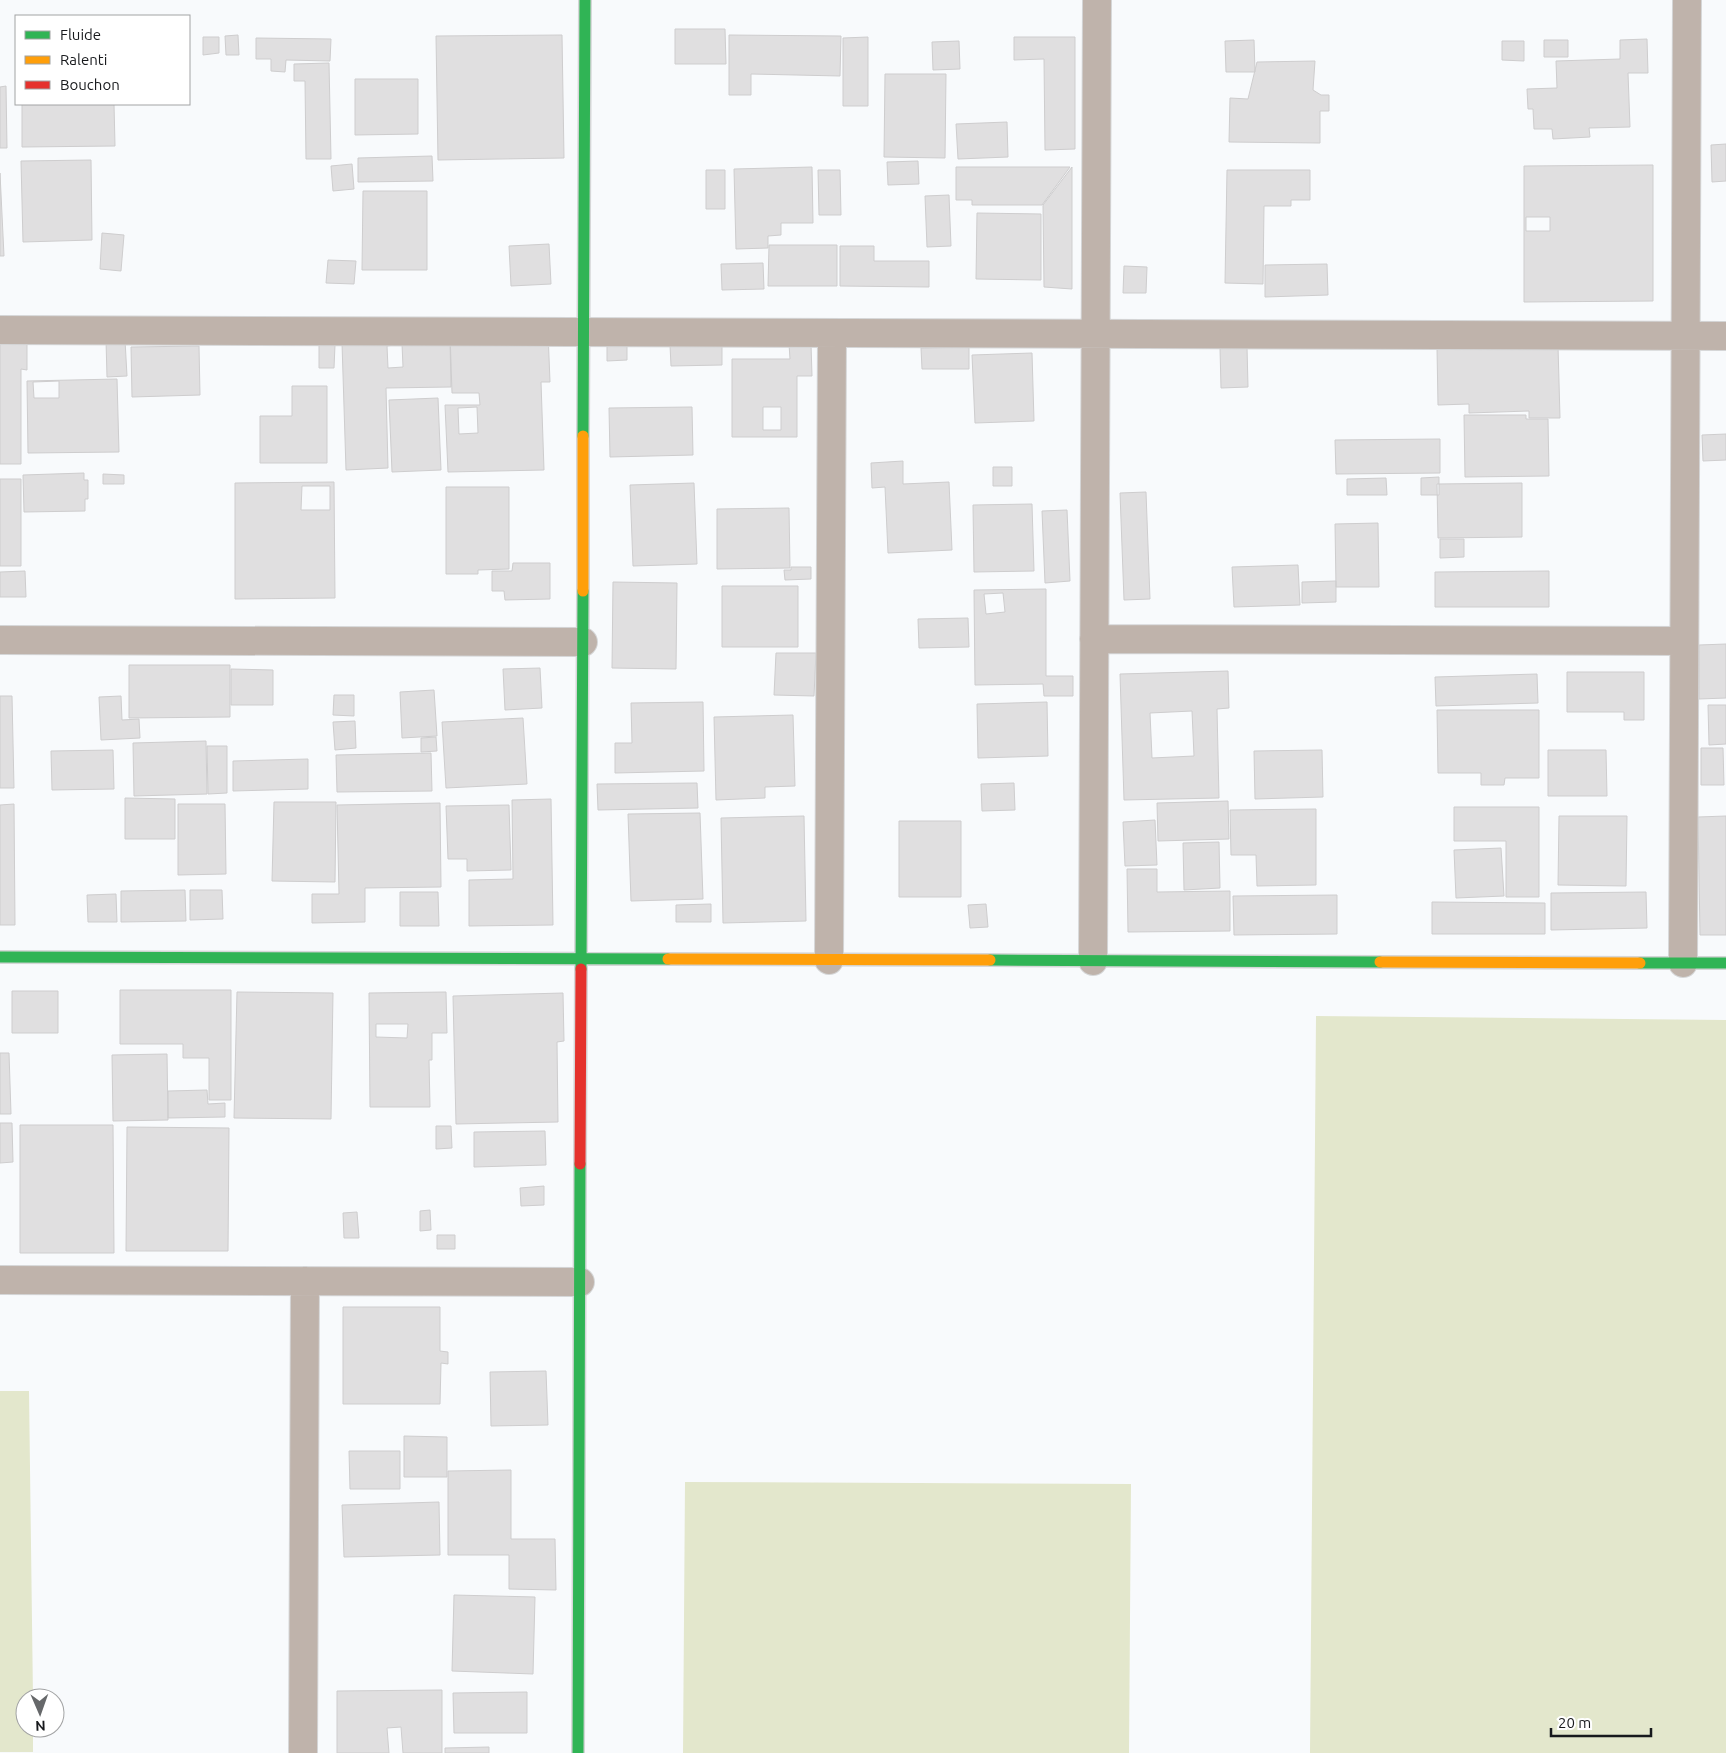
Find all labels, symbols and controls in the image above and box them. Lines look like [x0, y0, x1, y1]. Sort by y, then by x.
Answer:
legend [15, 15, 190, 105]
text: Fluide [60, 26, 101, 43]
text: Ralenti [60, 51, 107, 68]
text: Bouchon [60, 76, 120, 93]
north arrow [15, 1688, 65, 1738]
scale bar [1551, 1706, 1651, 1738]
text: 20 m [1558, 1714, 1591, 1731]
text: N [35, 1718, 46, 1734]

